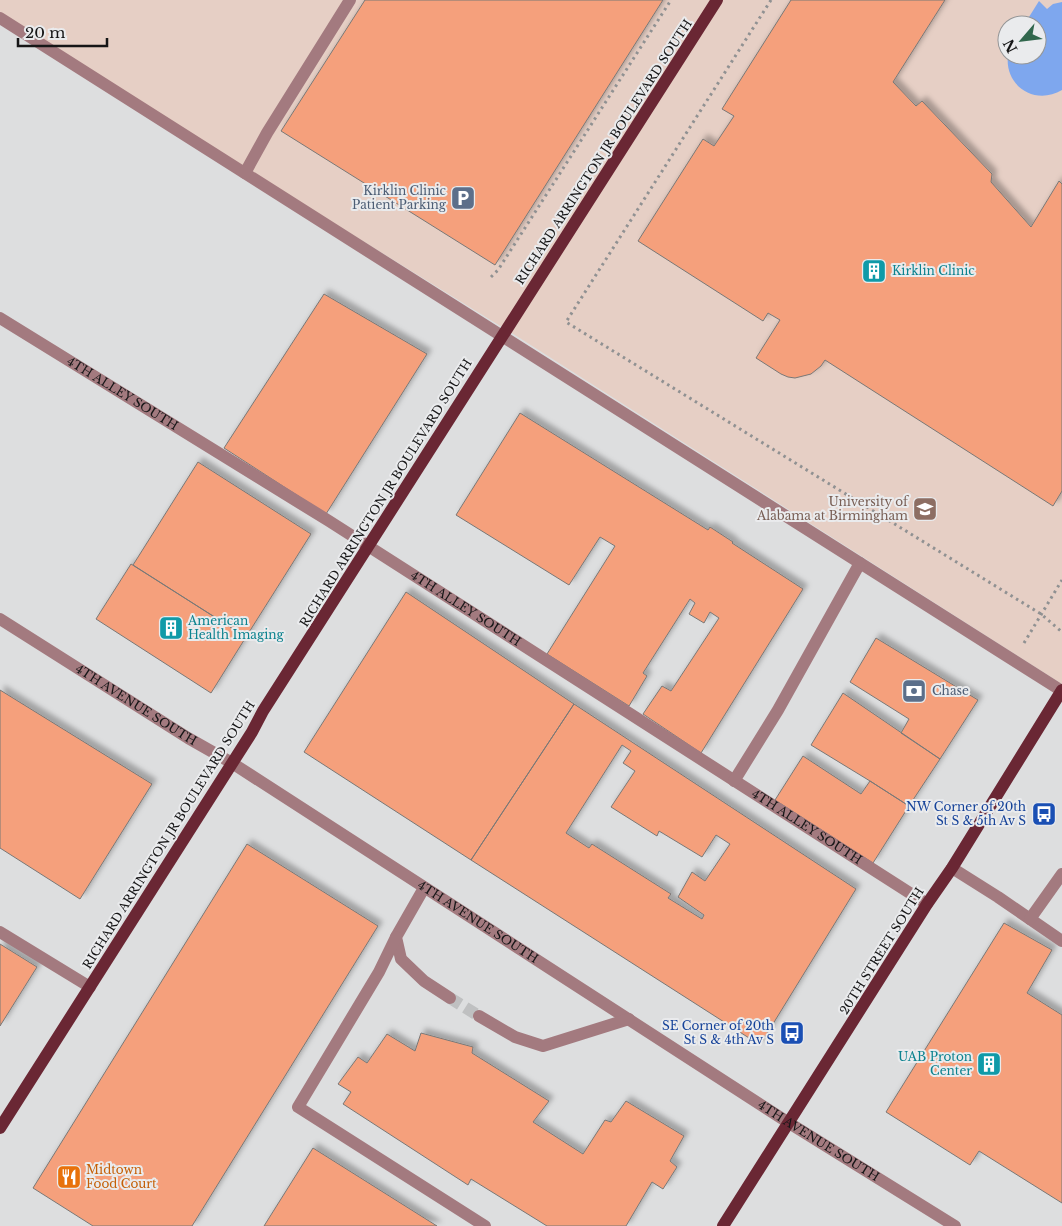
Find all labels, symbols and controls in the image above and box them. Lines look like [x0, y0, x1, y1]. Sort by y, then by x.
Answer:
scale bar [18, 15, 106, 47]
north arrow [997, 15, 1047, 65]
street label: RICHARD ARRINGTON JR BOULEVARD SOUTH [512, 16, 695, 287]
text: 20 m [25, 23, 65, 42]
text: N [999, 36, 1022, 56]
place label: Kirklin Clinic Patient Parking [352, 183, 447, 212]
parking icon: Kirklin Clinic Patient Parking [450, 185, 476, 211]
building icon: Kirklin Clinic [861, 258, 887, 284]
place label: Kirklin Clinic [892, 263, 975, 278]
street label: 4TH ALLEY SOUTH [64, 353, 181, 433]
street label: RICHARD ARRINGTON JR BOULEVARD SOUTH [296, 356, 475, 629]
place label: University of Alabama at Birmingham [756, 494, 910, 523]
school or university icon: University of Alabama at Birmingham [912, 496, 938, 522]
street label: 4TH ALLEY SOUTH [408, 567, 524, 649]
place label: American Health Imaging [187, 613, 285, 642]
building icon: American Health Imaging [158, 615, 184, 641]
street label: 4TH AVENUE SOUTH [73, 661, 200, 748]
bank icon: Chase [901, 678, 927, 704]
place label: Chase [932, 683, 969, 698]
street label: RICHARD ARRINGTON JR BOULEVARD SOUTH [79, 698, 258, 971]
street label: 4TH ALLEY SOUTH [749, 786, 865, 867]
place label: NW Corner of 20th St S & 5th Av S [906, 799, 1026, 828]
bus stop icon: NW Corner of 20th St S & 5th Av S [1031, 801, 1057, 827]
street label: 4TH AVENUE SOUTH [415, 877, 541, 966]
street label: 20TH STREET SOUTH [836, 884, 927, 1017]
place label: SE Corner of 20th St S & 4th Av S [662, 1018, 774, 1047]
bus stop icon: SE Corner of 20th St S & 4th Av S [779, 1020, 805, 1046]
place label: UAB Proton Center [898, 1049, 972, 1078]
building icon: UAB Proton Center [976, 1051, 1002, 1077]
street label: 4TH AVENUE SOUTH [755, 1097, 882, 1184]
place label: Midtown Food Court [86, 1162, 157, 1191]
restaurant icon: Midtown Food Court [56, 1164, 82, 1190]

